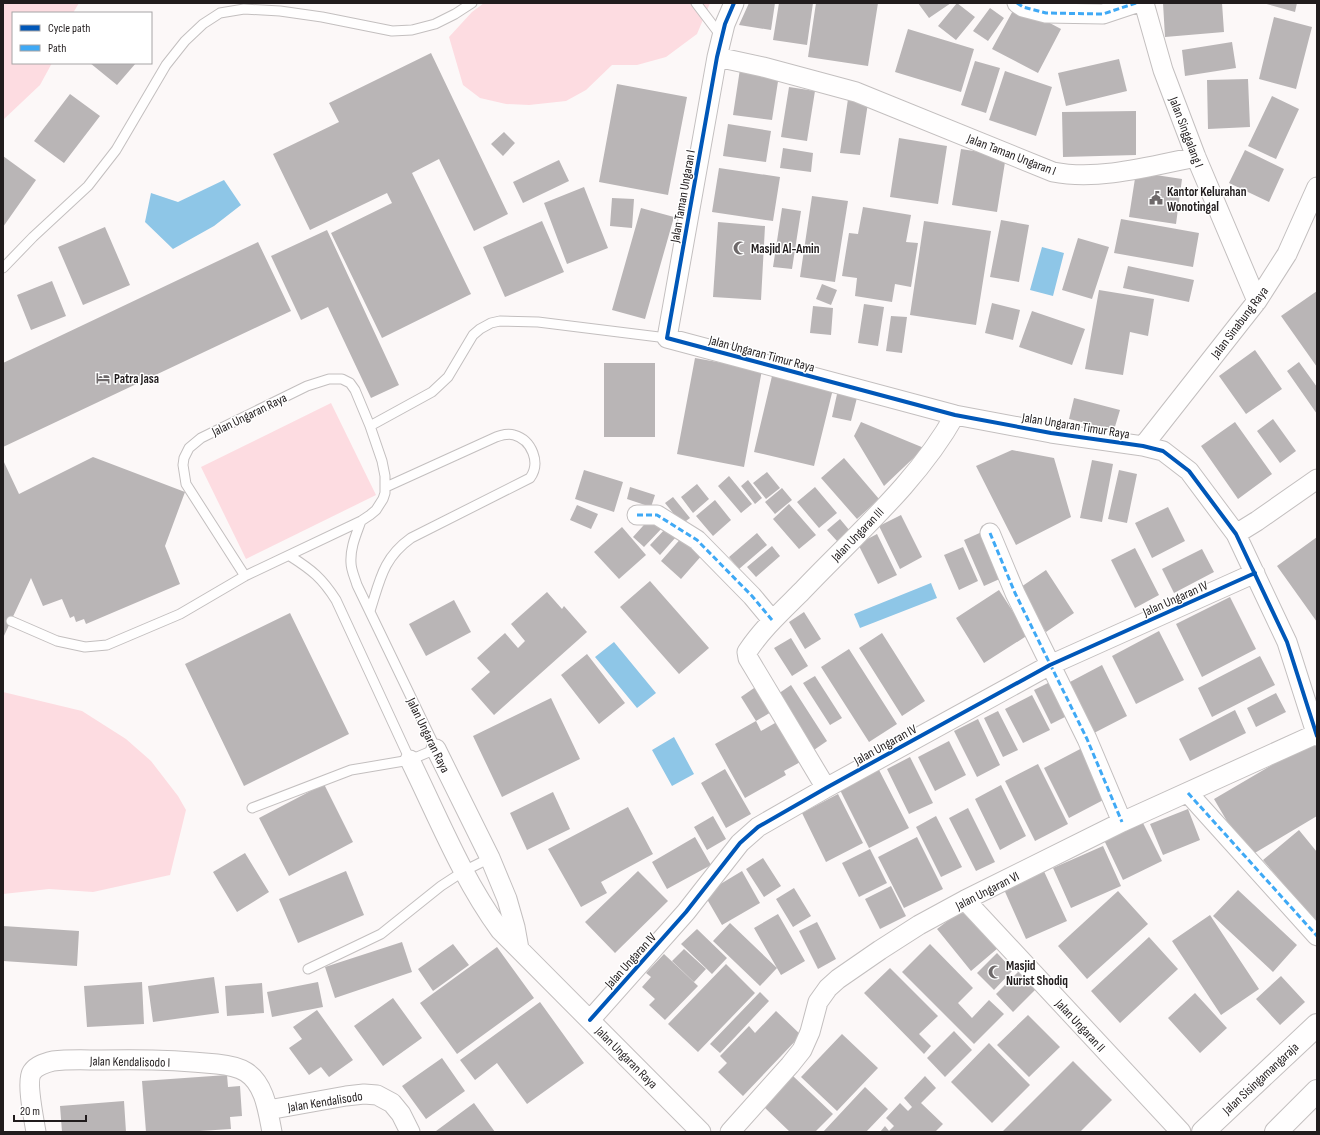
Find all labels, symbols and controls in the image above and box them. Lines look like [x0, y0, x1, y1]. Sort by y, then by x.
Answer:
legend [12, 12, 152, 64]
text: Cycle path [48, 21, 90, 36]
text: Path [48, 41, 66, 56]
street label: Jalan Singgalang I [1165, 94, 1207, 170]
street label: Jalan Taman Ungaran I [964, 130, 1058, 179]
street label: Jalan Taman Ungaran I [667, 149, 699, 245]
place label: Kantor Kelurahan Wonotingal [1167, 184, 1247, 215]
public building icon: Kantor Kelurahan Wonotingal [1148, 190, 1164, 206]
mosque icon: Masjid Al-Amin [732, 240, 748, 256]
place label: Masjid Al-Amin [751, 241, 820, 257]
street label: Jalan Sinabung Raya [1207, 284, 1272, 362]
street label: Jalan Ungaran Timur Raya [706, 332, 816, 376]
hotel icon: Patra Jasa [95, 370, 111, 386]
place label: Patra Jasa [114, 371, 159, 387]
street label: Jalan Ungaran Raya [208, 390, 290, 440]
street label: Jalan Ungaran Timur Raya [1020, 409, 1131, 442]
street label: Jalan Ungaran III [827, 504, 887, 566]
street label: Jalan Ungaran IV [1140, 577, 1210, 621]
street label: Jalan Ungaran Raya [403, 694, 453, 776]
street label: Jalan Ungaran IV [850, 721, 920, 769]
street label: Jalan Ungaran VI [952, 868, 1022, 914]
street label: Jalan Ungaran IV [601, 929, 660, 993]
place label: Masjid Nurist Shodiq [1006, 958, 1068, 989]
mosque icon: Masjid Nurist Shodiq [987, 964, 1003, 980]
street label: Jalan Ungaran II [1051, 995, 1109, 1055]
street label: Jalan Ungaran Raya [591, 1023, 661, 1092]
street label: Jalan Sisingamangaraja [1219, 1039, 1302, 1119]
street label: Jalan Kendalisodo I [89, 1053, 170, 1071]
street label: Jalan Kendalisodo [286, 1088, 364, 1116]
scale bar [14, 1097, 86, 1123]
text: 20 m [20, 1104, 40, 1119]

